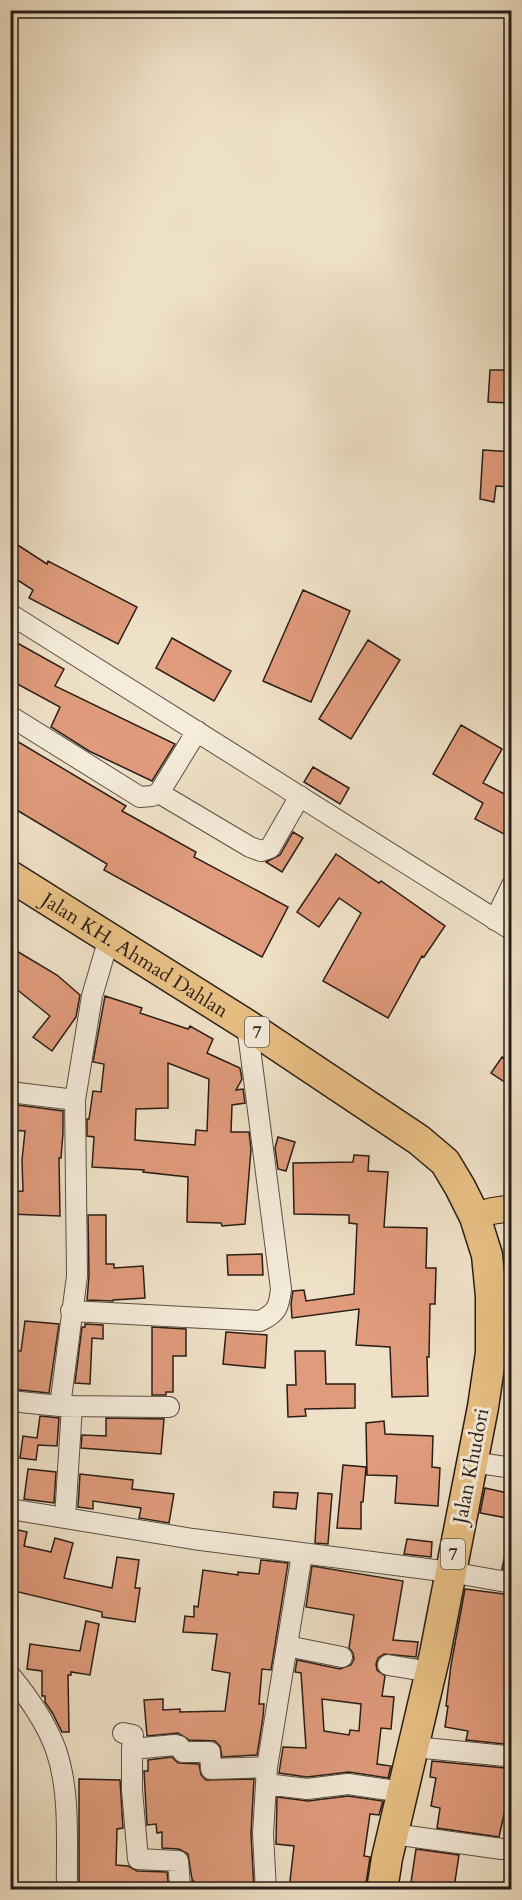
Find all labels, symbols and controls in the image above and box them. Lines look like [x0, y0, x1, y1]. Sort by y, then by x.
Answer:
street label: Jalan KH. Ahmad Dahlan [34, 884, 234, 1024]
road number: 7 [245, 1017, 269, 1047]
street label: Jalan Khudori [446, 1406, 495, 1529]
road number: 7 [441, 1539, 465, 1569]

